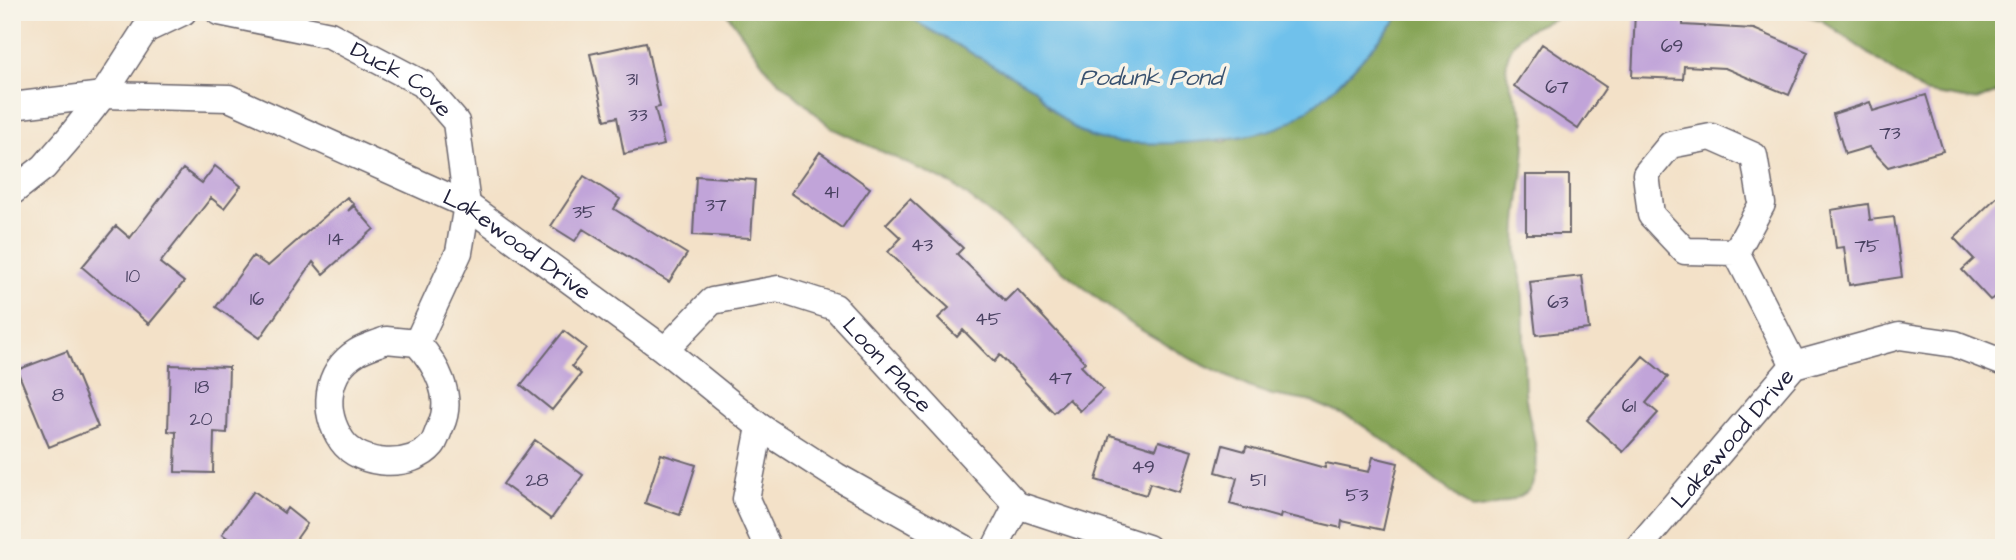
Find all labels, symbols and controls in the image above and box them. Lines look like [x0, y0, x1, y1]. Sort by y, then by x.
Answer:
house number: 69 [1661, 33, 1683, 60]
street label: Duck Cove [345, 34, 460, 124]
water label: Podunk Pond [1080, 61, 1227, 95]
house number: 31 [626, 66, 639, 93]
house number: 67 [1545, 74, 1569, 101]
house number: 33 [628, 102, 648, 129]
house number: 73 [1879, 120, 1901, 147]
house number: 41 [823, 179, 839, 206]
street label: Lakewood Drive [438, 181, 598, 308]
house number: 37 [705, 192, 727, 219]
house number: 35 [572, 199, 596, 226]
house number: 14 [328, 226, 344, 253]
house number: 43 [911, 232, 934, 259]
house number: 75 [1854, 233, 1880, 260]
house number: 10 [126, 263, 140, 290]
house number: 16 [250, 286, 264, 313]
house number: 63 [1547, 289, 1569, 316]
house number: 45 [975, 306, 1002, 333]
street label: Loon Place [835, 310, 939, 420]
street label: Lakewood Drive [1664, 361, 1802, 515]
house number: 47 [1048, 365, 1073, 392]
house number: 18 [195, 374, 209, 401]
house number: 8 [52, 382, 64, 409]
house number: 61 [1622, 393, 1637, 420]
house number: 20 [190, 406, 212, 433]
house number: 49 [1131, 454, 1155, 481]
house number: 28 [525, 467, 549, 494]
house number: 51 [1250, 467, 1267, 494]
house number: 53 [1345, 482, 1369, 509]

